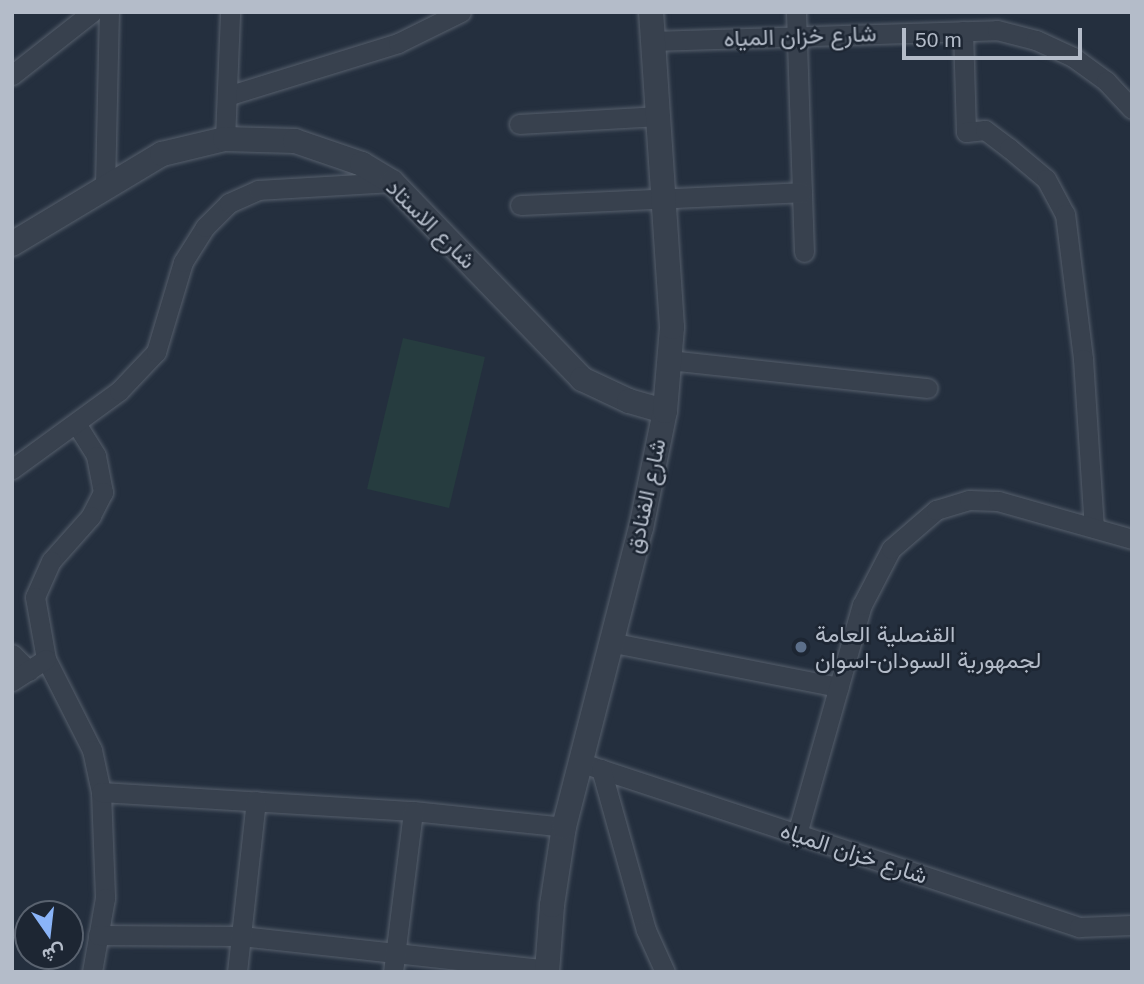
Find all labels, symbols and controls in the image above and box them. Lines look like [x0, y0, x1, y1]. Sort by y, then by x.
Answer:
scale bar [906, 14, 1086, 58]
street label: شارع خزان المياه [723, 20, 877, 52]
text: 50 m [915, 28, 962, 51]
street label: شارع الاستاد [381, 174, 481, 274]
street label: شارع الفنادق [620, 436, 672, 556]
place label: القنصلية العامة لجمهورية السودان-اسوان [815, 620, 1041, 674]
marker: القنصلية العامة لجمهورية السودان-اسوان [793, 639, 809, 655]
street label: شارع خزان المياه [777, 816, 931, 890]
north arrow [14, 900, 84, 970]
text: ش [40, 941, 67, 967]

